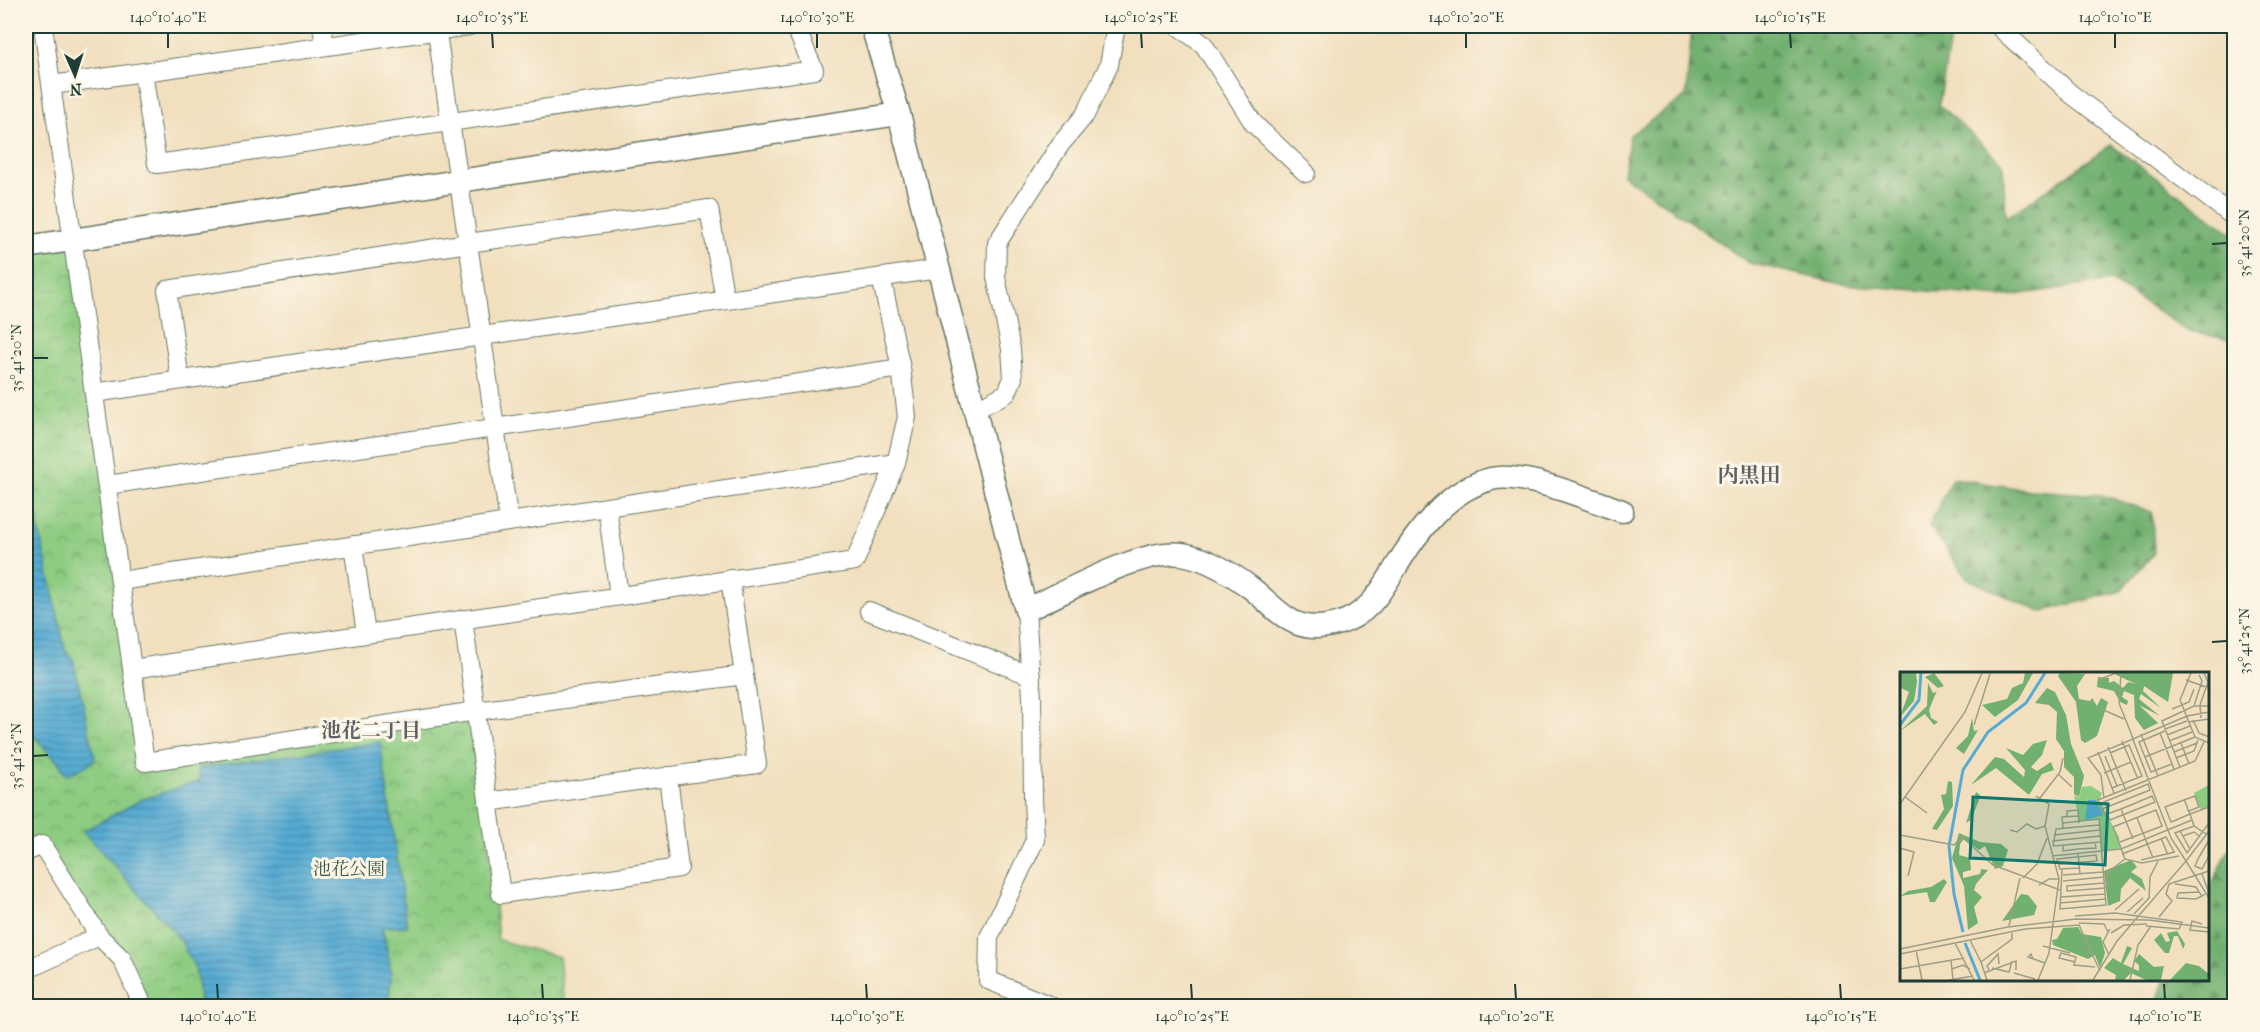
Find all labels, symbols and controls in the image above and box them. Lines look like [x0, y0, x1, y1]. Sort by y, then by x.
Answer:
text: 140°10'40"E [130, 8, 206, 26]
text: 140°10'35"E [456, 8, 528, 26]
text: 140°10'30"E [780, 8, 854, 26]
text: 140°10'25"E [1104, 8, 1178, 26]
text: 140°10'20"E [1428, 8, 1504, 26]
text: 140°10'15"E [1754, 8, 1826, 26]
text: 140°10'10"E [2078, 8, 2152, 26]
north arrow [45, 45, 105, 105]
text: N [68, 80, 82, 99]
text: 35°41'20"N [2235, 208, 2253, 277]
text: 35°41'20"N [7, 323, 25, 392]
district label: 内黒田 [1718, 463, 1781, 487]
text: 35°41'25"N [2235, 607, 2253, 674]
inset map [1900, 672, 2209, 981]
district label: 池花二丁目 [321, 719, 421, 742]
text: 35°41'25"N [7, 722, 25, 789]
park label: 池花公園 [313, 859, 385, 880]
text: 140°10'40"E [180, 1007, 256, 1025]
text: 140°10'35"E [507, 1007, 579, 1025]
text: 140°10'30"E [830, 1007, 904, 1025]
text: 140°10'25"E [1155, 1007, 1229, 1025]
text: 140°10'20"E [1478, 1007, 1554, 1025]
text: 140°10'15"E [1805, 1007, 1877, 1025]
text: 140°10'10"E [2128, 1007, 2202, 1025]

